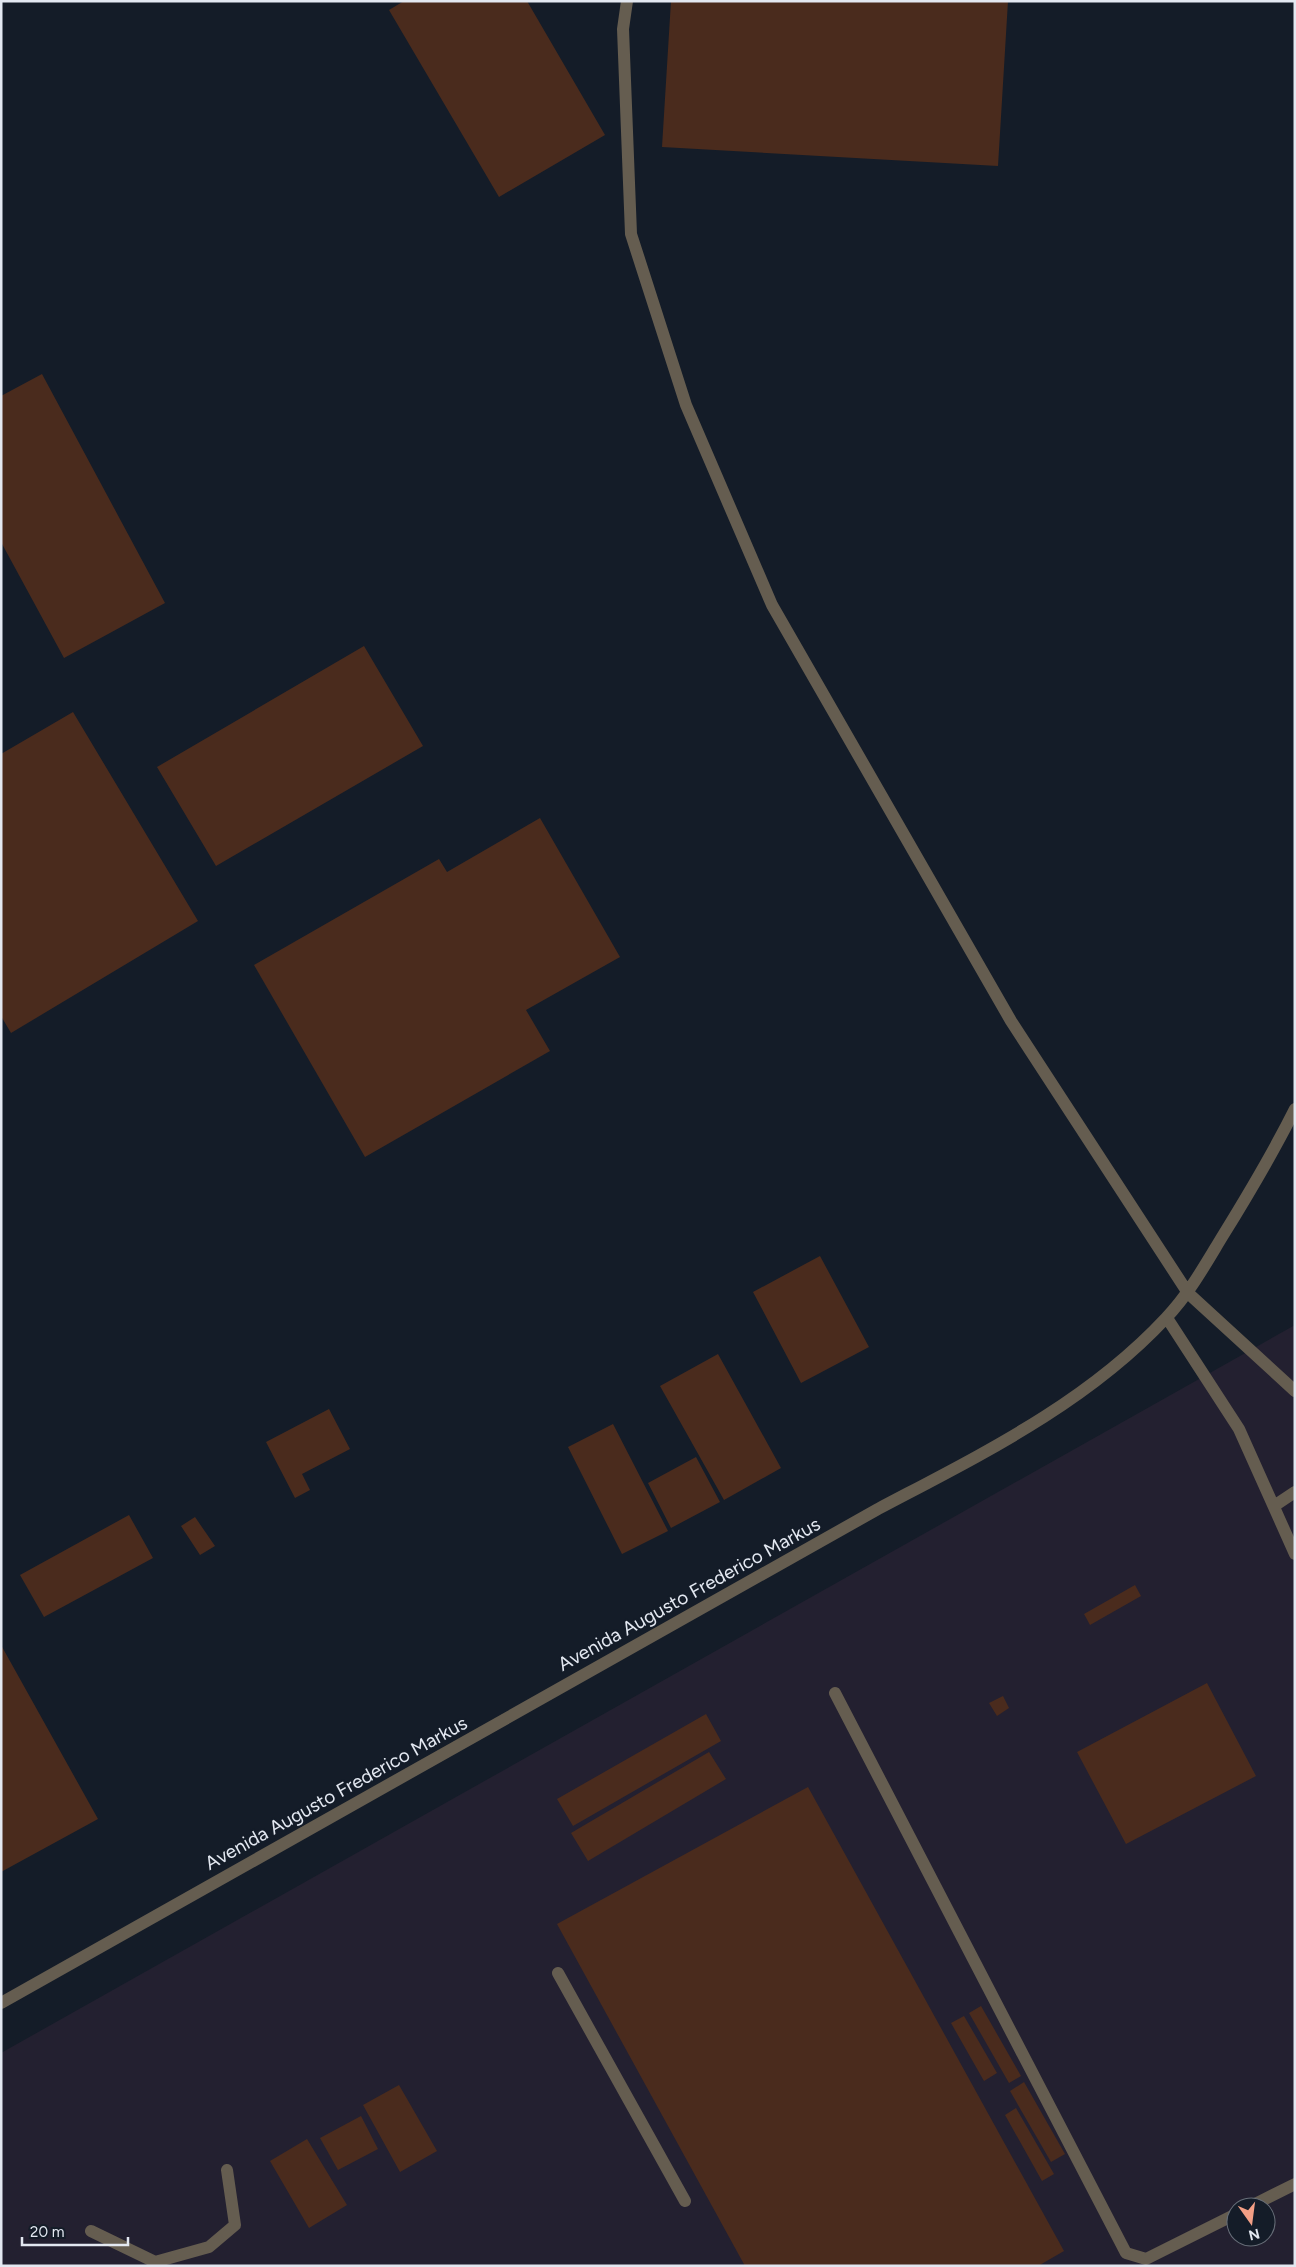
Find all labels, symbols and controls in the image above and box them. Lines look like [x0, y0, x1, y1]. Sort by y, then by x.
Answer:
street label: Avenida Augusto Frederico Markus [554, 1512, 824, 1676]
street label: Avenida Augusto Frederico Markus [201, 1711, 471, 1875]
north arrow [1226, 2197, 1276, 2247]
scale bar [22, 2214, 129, 2246]
text: 20 m [30, 2223, 64, 2241]
text: N [1247, 2225, 1261, 2244]

